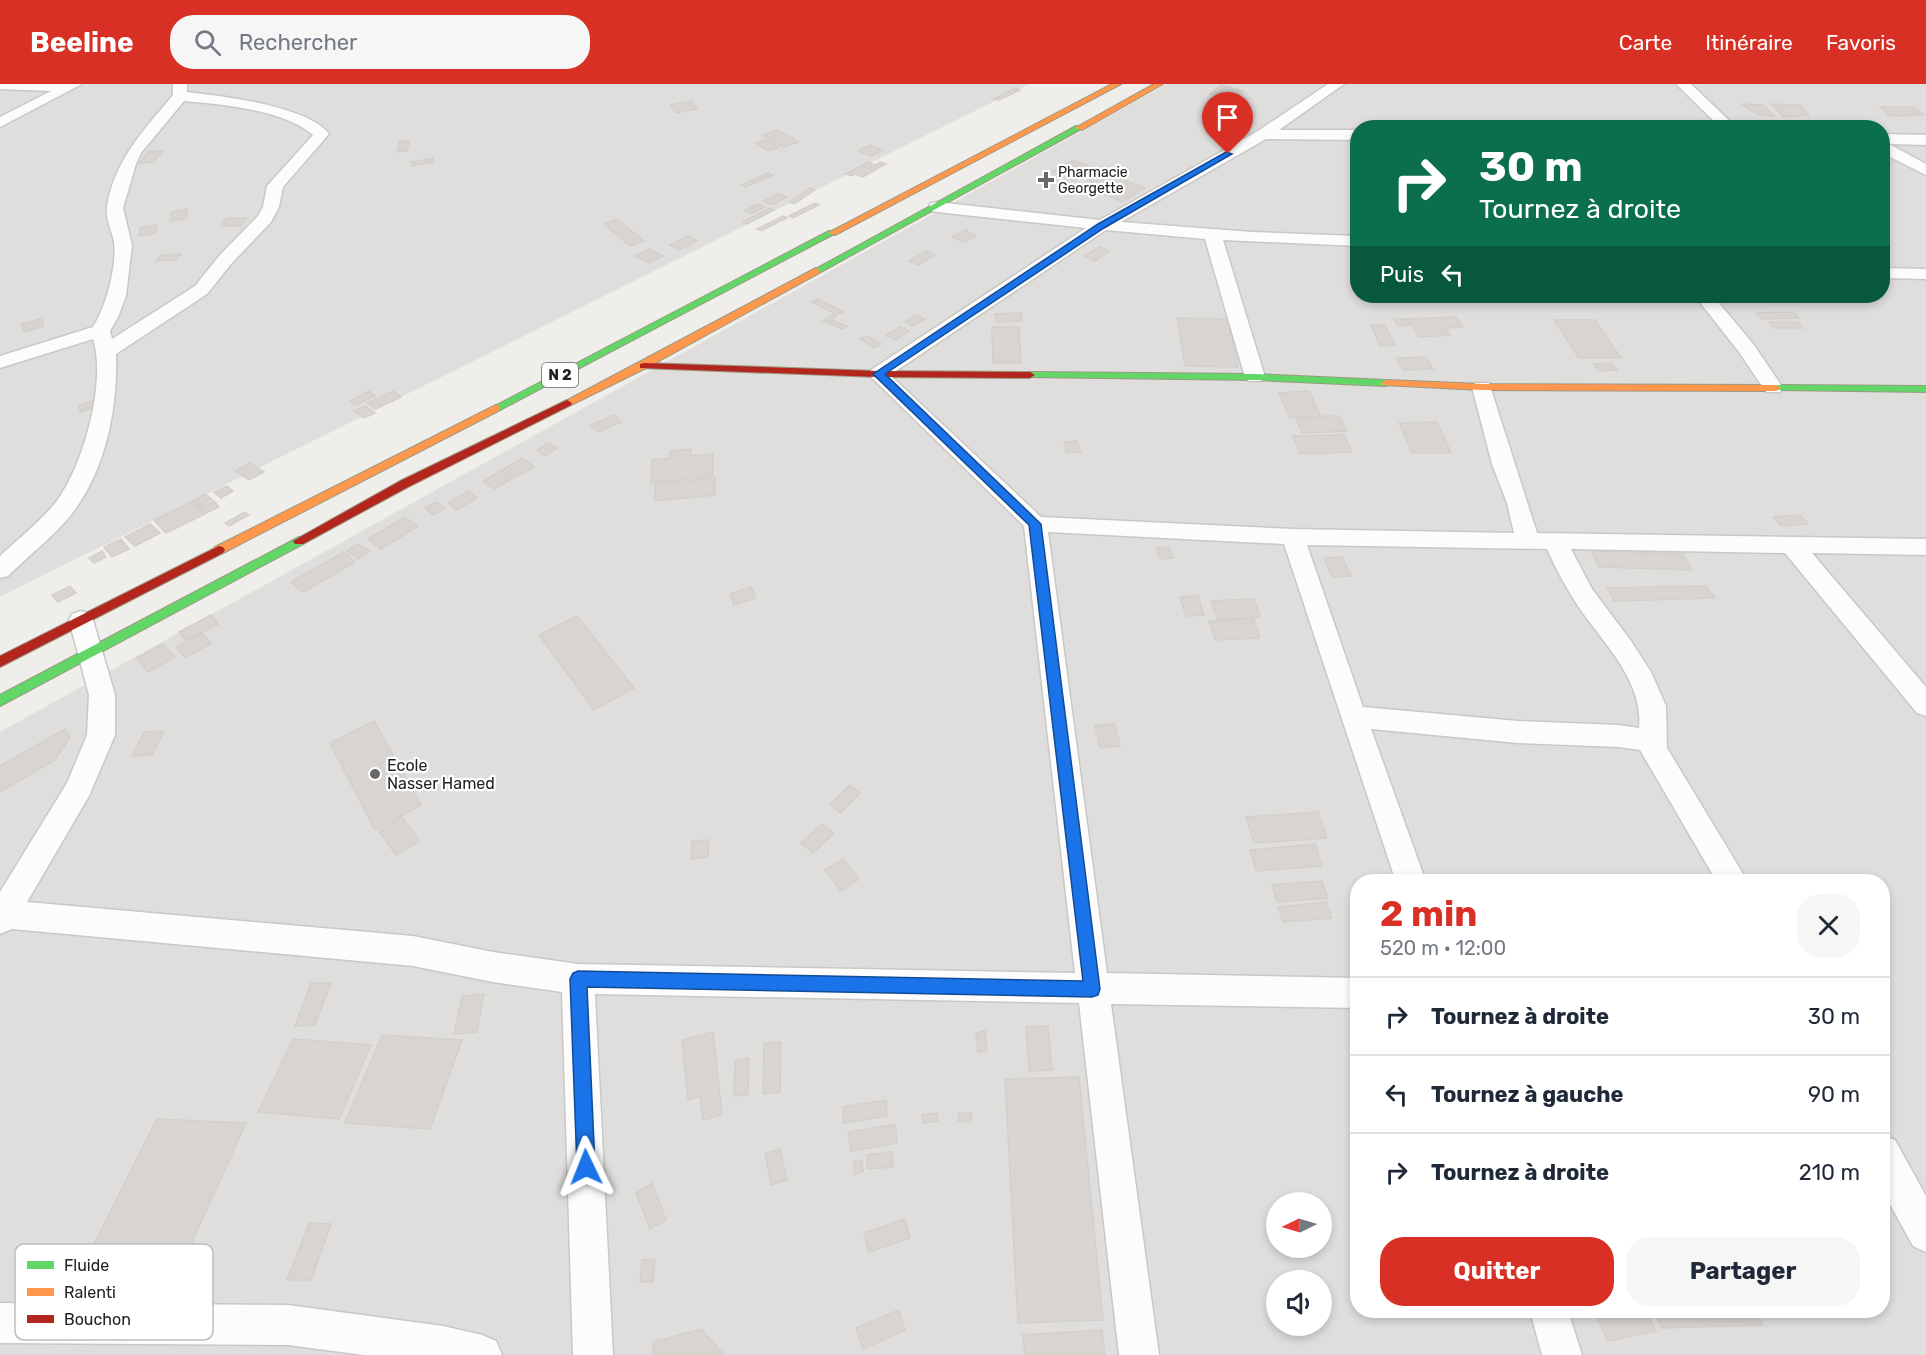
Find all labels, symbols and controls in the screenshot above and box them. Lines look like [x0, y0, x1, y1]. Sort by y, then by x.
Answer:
search box [170, 15, 590, 69]
text: Beeline [30, 26, 134, 59]
icon: search [191, 26, 224, 59]
text: Rechercher [239, 29, 357, 56]
text: Carte [1619, 30, 1672, 55]
text: Itinéraire [1705, 30, 1793, 55]
text: Favoris [1826, 30, 1896, 55]
pin [1202, 92, 1253, 154]
icon: arrive [1211, 101, 1244, 134]
text: 30 m [1479, 142, 1583, 192]
icon: right [1380, 144, 1458, 222]
place label: Pharmacie Georgette [1058, 164, 1128, 197]
marker: Pharmacie Georgette [1039, 173, 1053, 187]
text: Tournez à droite [1479, 193, 1681, 225]
icon: left [1436, 258, 1469, 291]
text: Puis [1380, 261, 1424, 288]
road number: N 2 [542, 363, 578, 387]
place label: Ecole Nasser Hamed [387, 756, 495, 793]
marker: Ecole Nasser Hamed [368, 767, 382, 781]
text: 2 min [1380, 892, 1478, 935]
button: close [1797, 894, 1860, 957]
text: 520 m · 12:00 [1380, 936, 1506, 960]
icon: right [1380, 1000, 1413, 1033]
text: Tournez à droite [1431, 1003, 1609, 1030]
text: 30 m [1808, 1003, 1860, 1030]
icon: left [1380, 1078, 1413, 1111]
text: Tournez à gauche [1431, 1081, 1624, 1108]
text: 90 m [1808, 1081, 1860, 1108]
position arrow [554, 1135, 618, 1199]
icon: right [1380, 1156, 1413, 1189]
text: Tournez à droite [1431, 1159, 1609, 1186]
text: 210 m [1799, 1159, 1860, 1186]
north arrow [1266, 1192, 1332, 1258]
map controls [1266, 1192, 1332, 1336]
button: Quitter [1380, 1237, 1614, 1306]
button: Partager [1626, 1237, 1860, 1306]
legend [15, 1244, 213, 1340]
text: Fluide [64, 1256, 109, 1275]
button: sound [1266, 1270, 1332, 1336]
text: Ralenti [64, 1283, 116, 1302]
text: Bouchon [64, 1310, 131, 1329]

